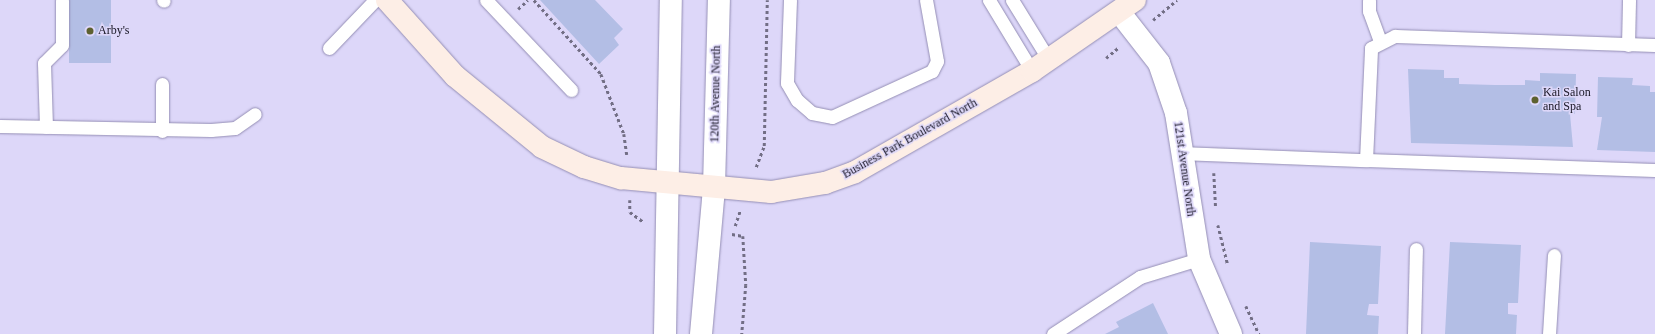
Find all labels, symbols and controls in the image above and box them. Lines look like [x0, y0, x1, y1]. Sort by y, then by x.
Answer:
place label: Arby's [98, 24, 129, 38]
marker: Arby's [85, 26, 95, 36]
street label: 120th Avenue North [708, 45, 724, 143]
place label: Kai Salon and Spa [1543, 86, 1591, 114]
marker: Kai Salon and Spa [1530, 95, 1540, 105]
street label: Business Park Boulevard North [840, 96, 980, 182]
street label: 121st Avenue North [1170, 120, 1198, 218]

